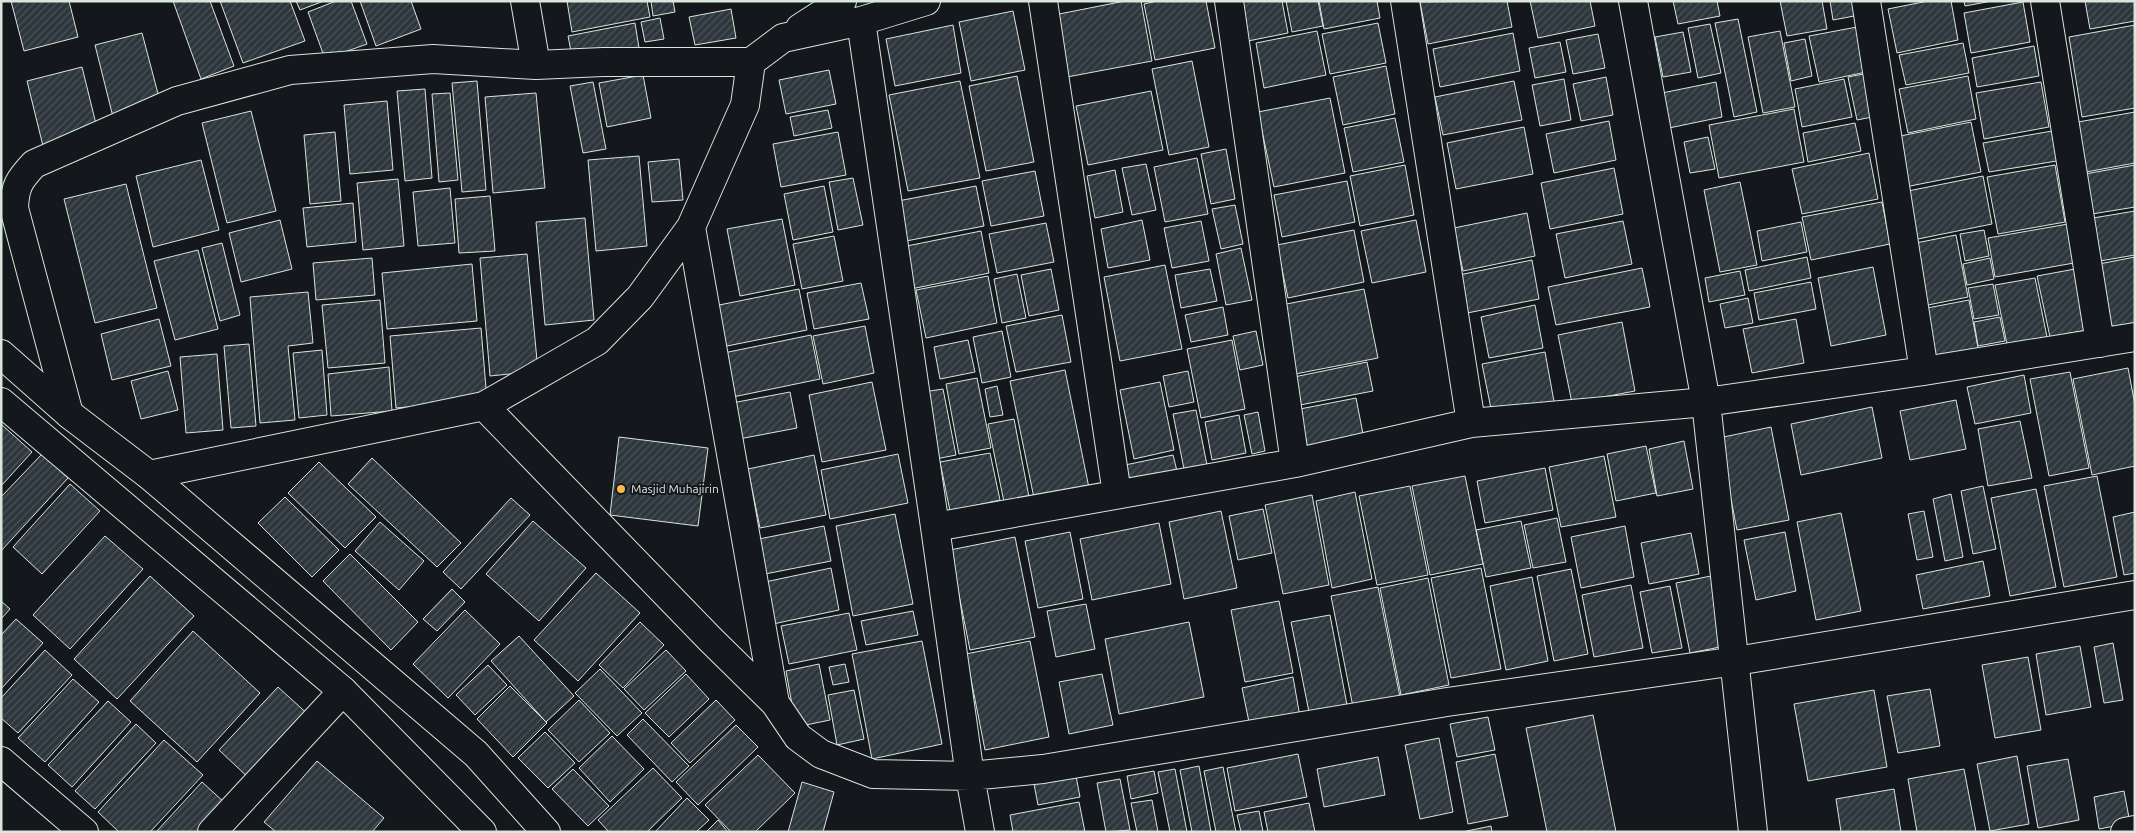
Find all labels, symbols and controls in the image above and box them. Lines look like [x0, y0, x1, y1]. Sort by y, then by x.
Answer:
place label: Masjid Muhajirin [631, 482, 719, 495]
marker: Masjid Muhajirin [615, 483, 627, 495]

